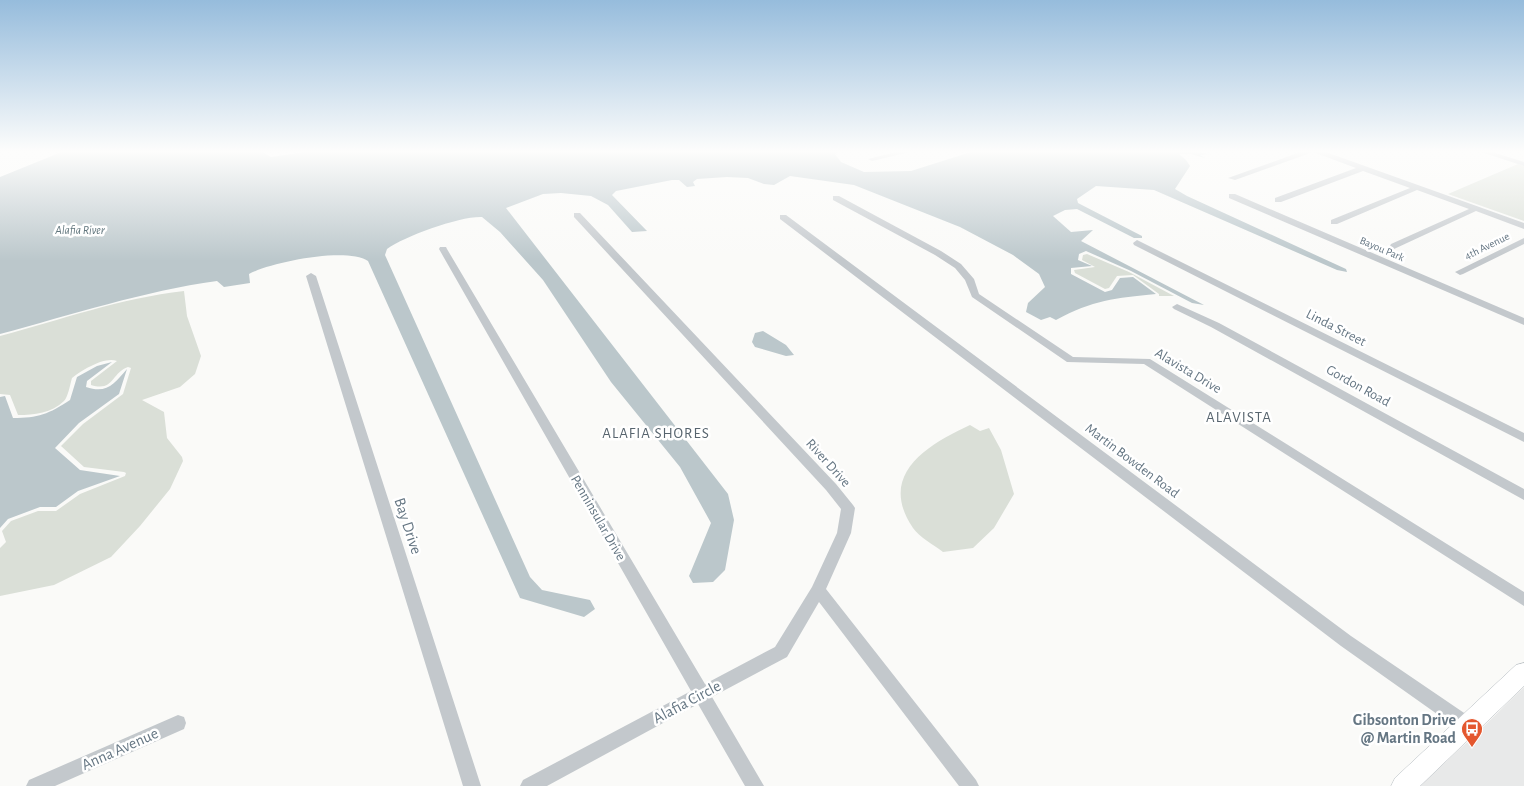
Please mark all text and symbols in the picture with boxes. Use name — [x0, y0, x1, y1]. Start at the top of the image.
water label: Alafia River — [54, 224, 106, 236]
street label: 4th Avenue — [1463, 230, 1511, 262]
street label: Bayou Park — [1358, 235, 1406, 263]
street label: Linda Street — [1304, 307, 1369, 349]
street label: Alavista Drive — [1152, 346, 1224, 396]
street label: Gordon Road — [1324, 363, 1392, 409]
district label: ALAVISTA — [1206, 410, 1272, 425]
street label: Martin Bowden Road — [1082, 421, 1182, 501]
district label: ALAFIA SHORES — [602, 426, 710, 441]
street label: River Drive — [803, 436, 853, 490]
street label: Penninsular Drive — [568, 473, 628, 563]
street label: Bay Drive — [390, 496, 425, 557]
street label: Alafia Circle — [650, 678, 724, 726]
place label: Gibsonton Drive @ Martin Road — [1353, 712, 1457, 746]
bus stop icon: Gibsonton Drive @ Martin Road — [1460, 717, 1484, 748]
street label: Anna Avenue — [79, 725, 161, 773]

